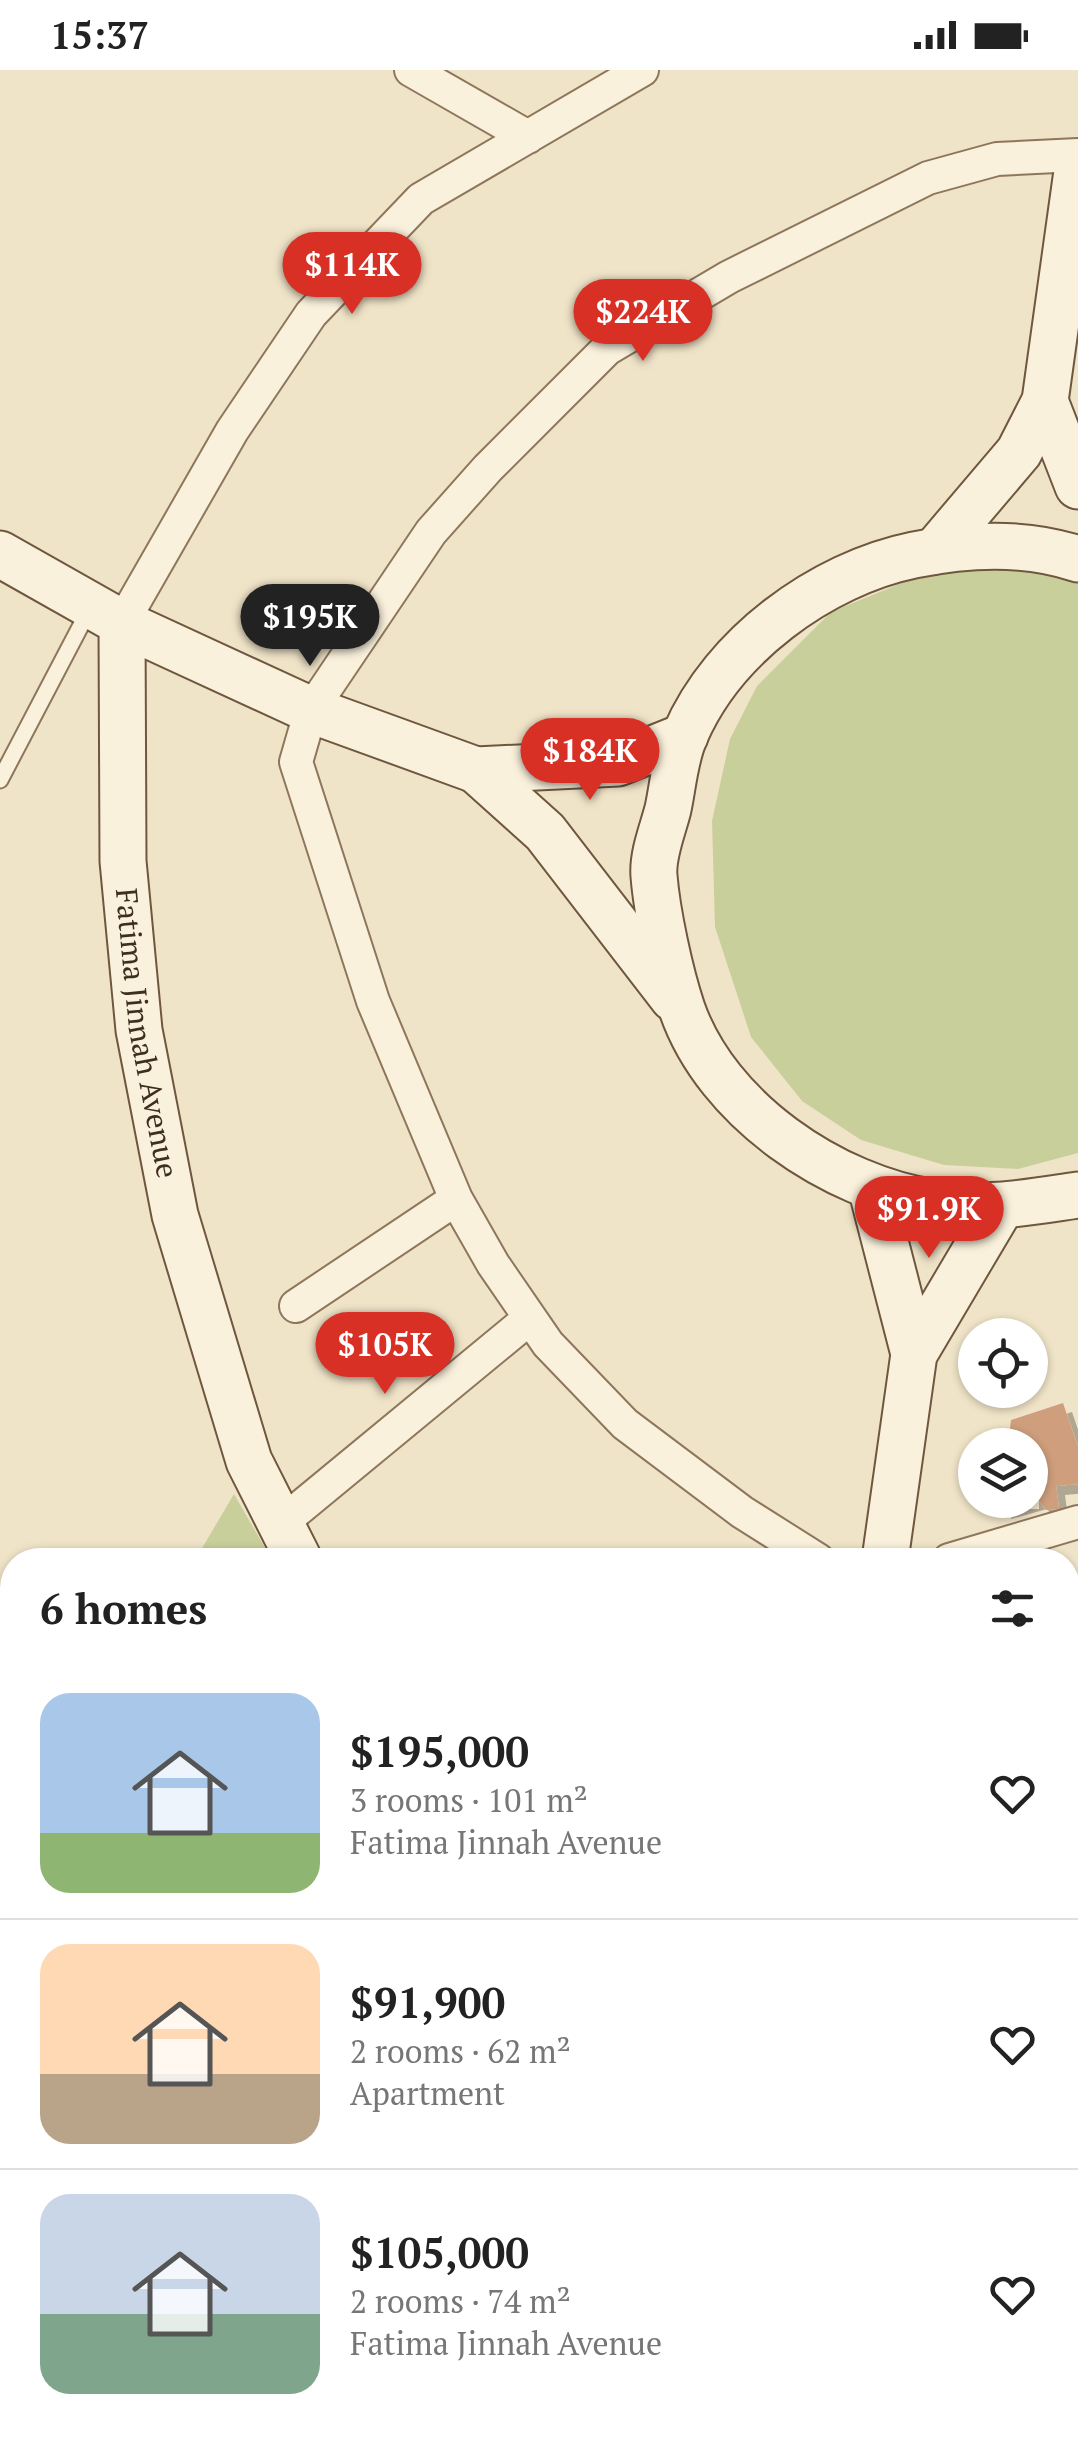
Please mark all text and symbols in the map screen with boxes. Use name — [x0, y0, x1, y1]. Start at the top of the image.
text: 15:37 — [50, 10, 149, 60]
pin: $114K — [282, 232, 422, 317]
text: $114K — [304, 243, 400, 285]
pin: $224K — [573, 279, 713, 364]
text: $224K — [595, 290, 691, 332]
pin: $195K — [240, 584, 380, 669]
text: $195K — [262, 595, 358, 637]
pin: $184K — [520, 718, 660, 803]
text: $184K — [542, 729, 638, 771]
street label: Fatima Jinnah Avenue — [107, 886, 188, 1181]
pin: $91.9K — [848, 1176, 1010, 1261]
text: $91.9K — [877, 1187, 981, 1229]
pin: $105K — [315, 1312, 455, 1397]
map controls — [958, 1318, 1048, 1518]
button: locate — [958, 1318, 1048, 1408]
text: $105K — [337, 1323, 433, 1365]
button: layers — [958, 1428, 1048, 1518]
text: 6 homes — [40, 1580, 207, 1636]
icon: filters — [985, 1581, 1040, 1636]
text: $195,000 — [350, 1723, 529, 1779]
icon: home — [120, 1733, 240, 1853]
icon: heart — [985, 1766, 1040, 1821]
text: 3 rooms · 101 m² — [350, 1779, 588, 1821]
text: Fatima Jinnah Avenue — [350, 1821, 662, 1863]
text: $91,900 — [350, 1974, 505, 2030]
icon: home — [120, 1984, 240, 2104]
icon: heart — [985, 2017, 1040, 2072]
text: 2 rooms · 62 m² — [350, 2030, 571, 2072]
text: Apartment — [350, 2072, 505, 2114]
text: $105,000 — [350, 2224, 529, 2280]
icon: home — [120, 2234, 240, 2354]
icon: heart — [985, 2267, 1040, 2322]
text: 2 rooms · 74 m² — [350, 2280, 571, 2322]
text: Fatima Jinnah Avenue — [350, 2322, 662, 2364]

